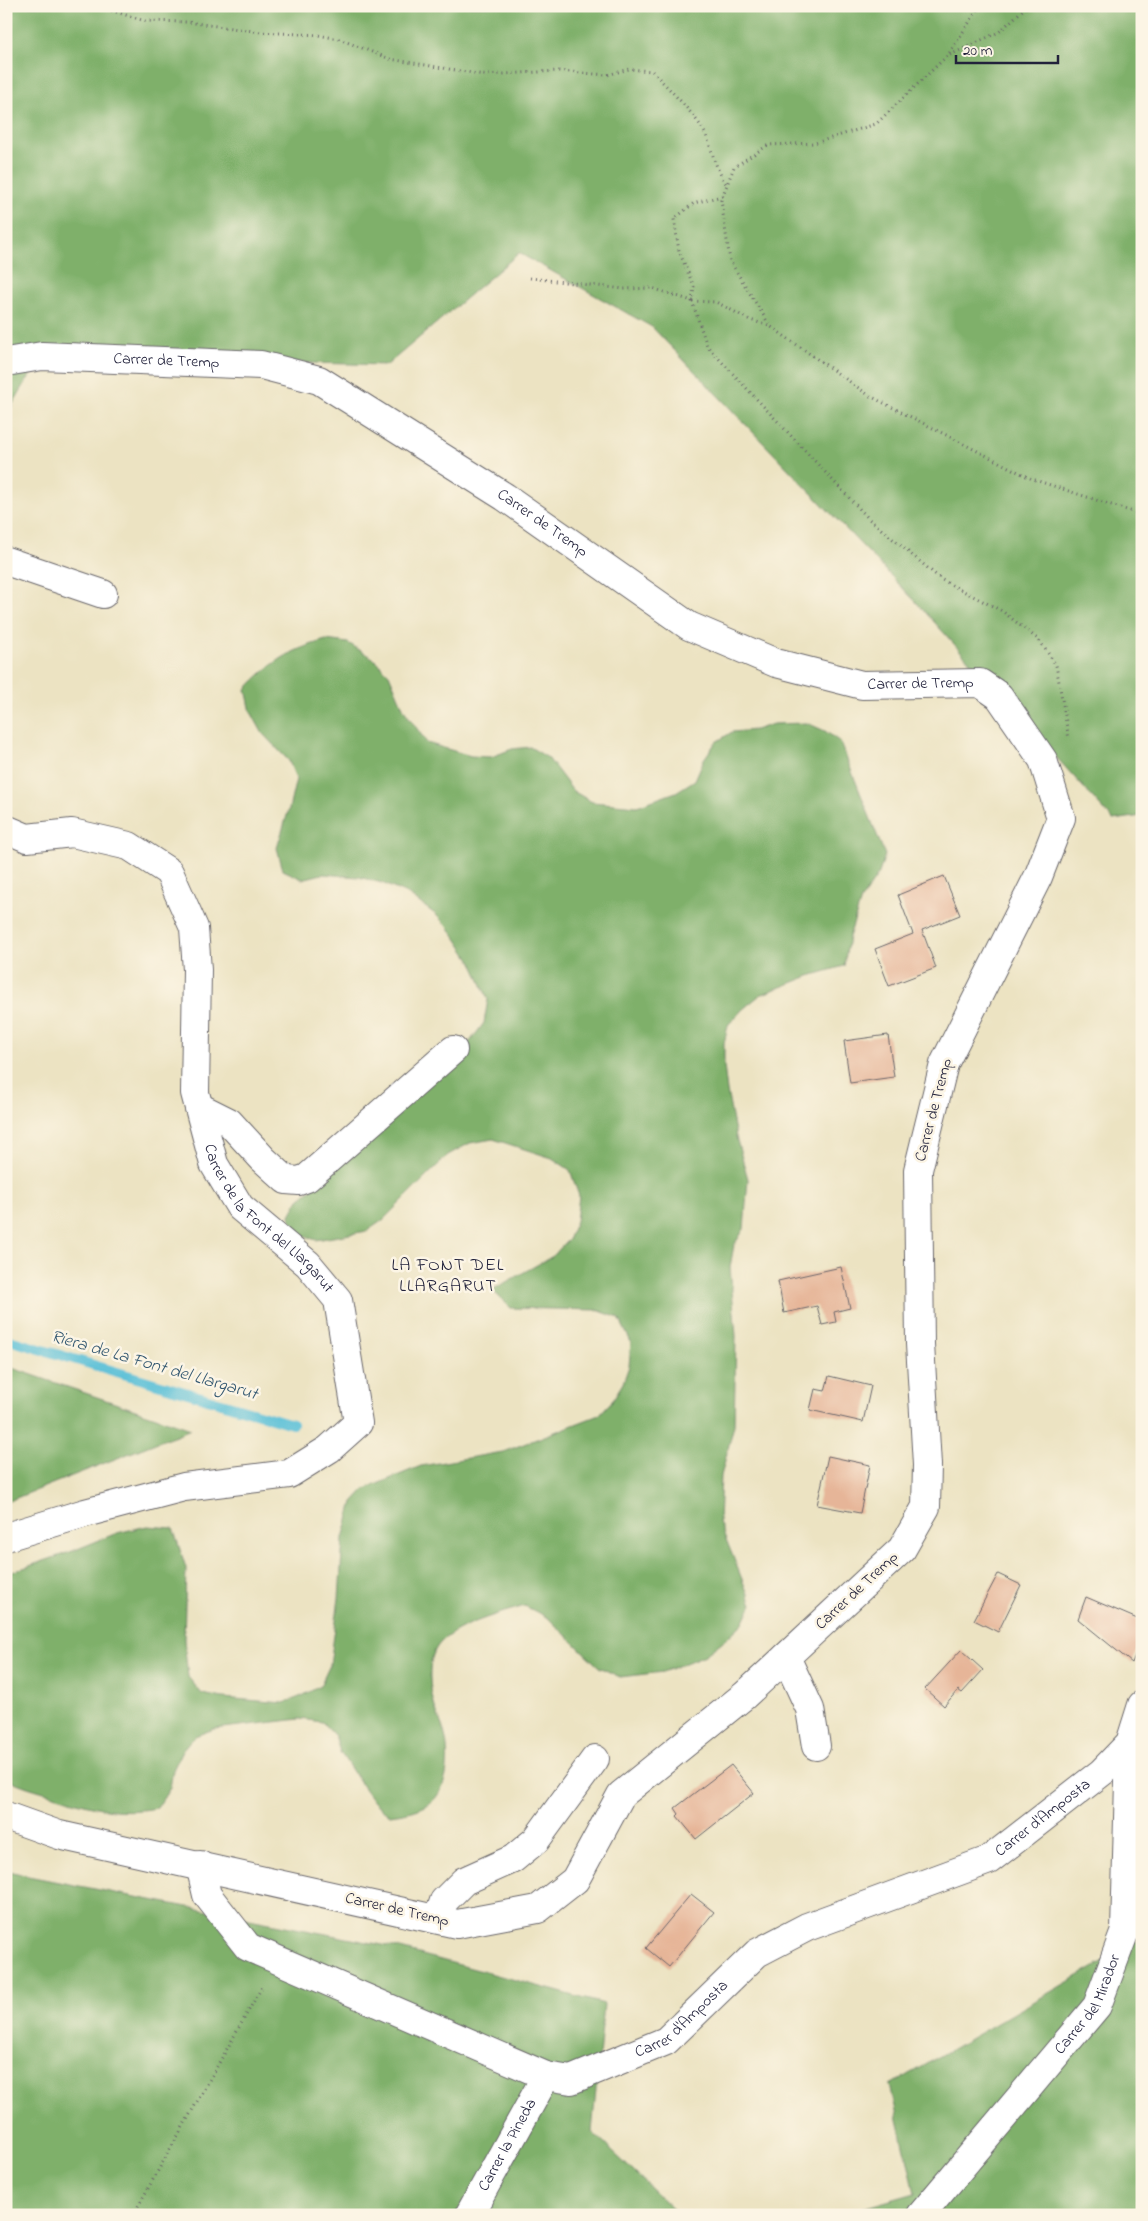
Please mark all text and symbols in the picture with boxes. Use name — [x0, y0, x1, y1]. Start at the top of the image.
scale bar — [956, 32, 1058, 64]
text: 20 m — [963, 40, 993, 62]
street label: Carrer de Tremp — [113, 347, 220, 375]
street label: Carrer de Tremp — [492, 483, 593, 564]
street label: Carrer de Tremp — [867, 671, 974, 697]
street label: Carrer de Tremp — [909, 1055, 959, 1164]
street label: Carrer de la Font del Llargarut — [197, 1141, 340, 1299]
district label: LA FONT DEL LLARGARUT — [391, 1253, 505, 1300]
water label: Riera de La Font del Llargarut — [48, 1324, 262, 1409]
street label: Carrer de Tremp — [810, 1546, 904, 1636]
street label: Carrer d'Amposta — [990, 1773, 1096, 1863]
street label: Carrer de Tremp — [343, 1886, 452, 1934]
street label: Carrer del Mirador — [1049, 1951, 1127, 2060]
street label: Carrer d'Amposta — [631, 1975, 734, 2064]
street label: Carrer la Pineda — [472, 2094, 543, 2196]

